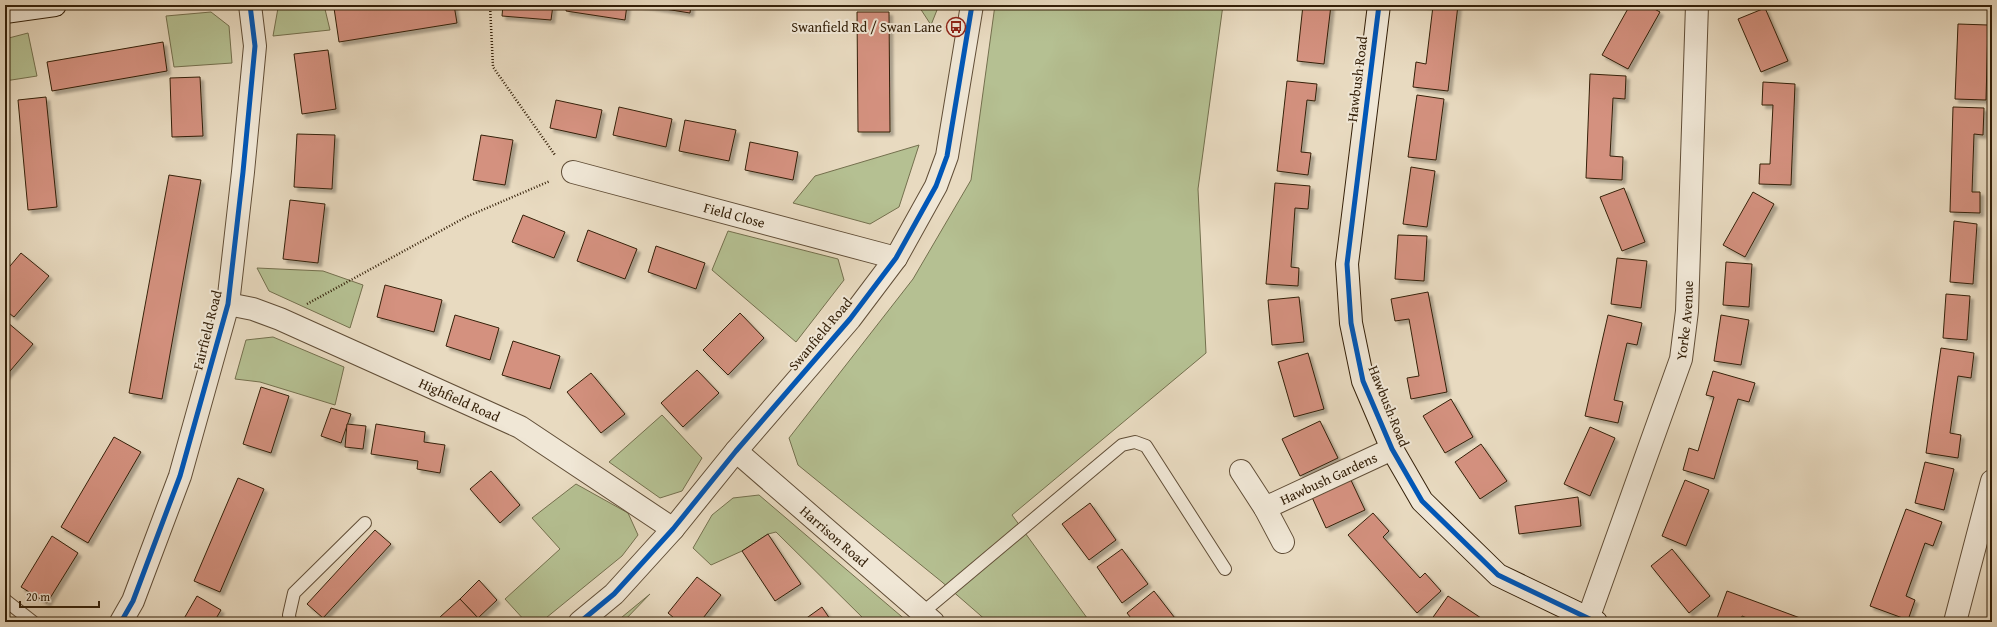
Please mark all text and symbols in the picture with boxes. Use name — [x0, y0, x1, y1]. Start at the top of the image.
bus stop icon: Swanfield Rd / Swan Lane — [945, 16, 967, 38]
place label: Swanfield Rd / Swan Lane — [791, 17, 942, 37]
street label: Hawbush Road — [1342, 34, 1372, 123]
street label: Field Close — [702, 197, 768, 233]
street label: Yorke Avenue — [1671, 280, 1698, 361]
street label: Fairfield Road — [187, 288, 227, 372]
street label: Swanfield Road — [783, 293, 857, 375]
street label: Hawbush Road — [1364, 362, 1415, 450]
street label: Highfield Road — [416, 373, 504, 427]
street label: Hawbush Gardens — [1277, 447, 1380, 510]
street label: Harrison Road — [796, 501, 873, 572]
scale bar — [20, 583, 99, 609]
text: 20 m — [26, 588, 50, 605]

